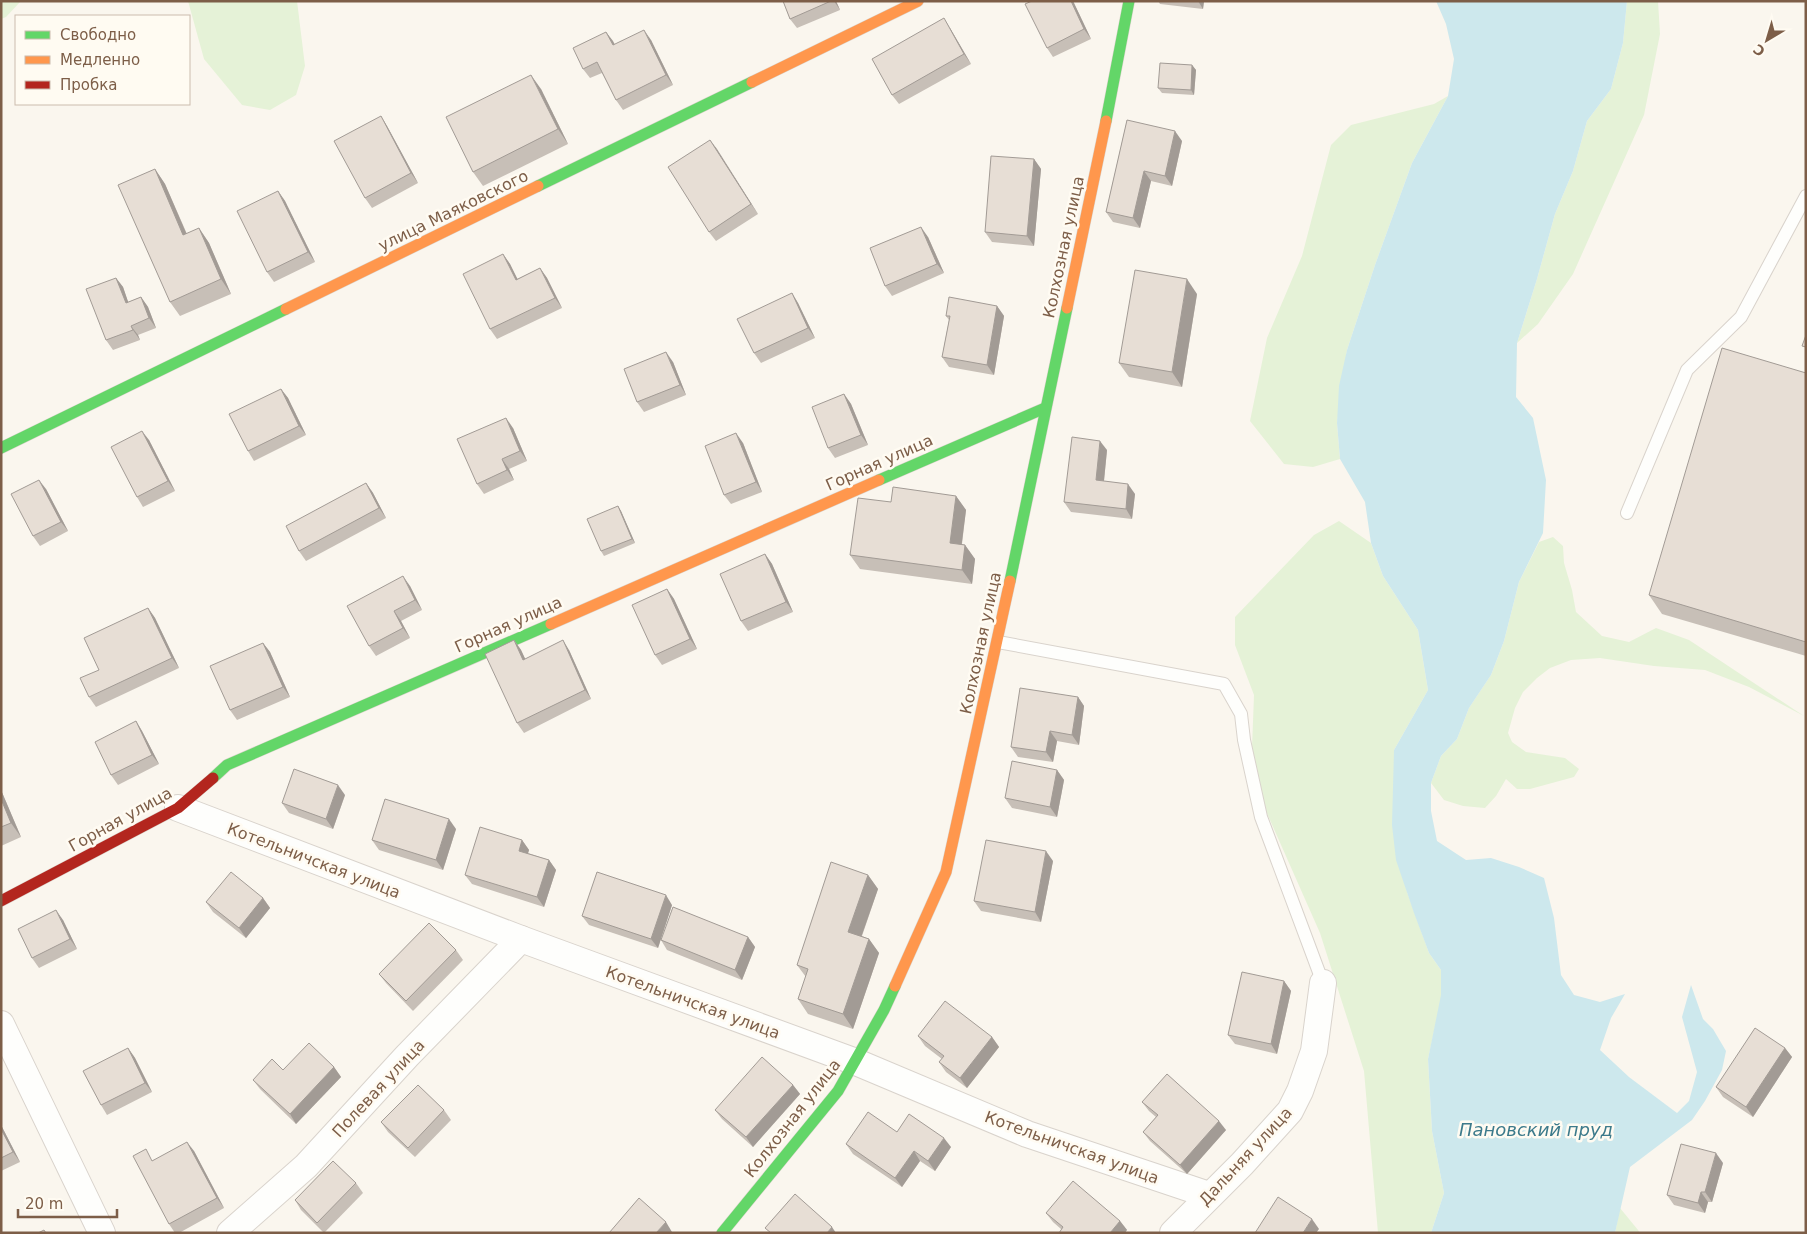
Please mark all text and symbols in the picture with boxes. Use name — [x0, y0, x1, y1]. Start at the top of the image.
legend — [15, 15, 190, 105]
north arrow — [1742, 15, 1792, 65]
text: Свободно — [60, 26, 136, 44]
text: С — [1750, 41, 1768, 60]
text: Медленно — [60, 51, 140, 69]
text: Пробка — [60, 76, 117, 94]
street label: улица Маяковского — [375, 166, 531, 255]
street label: Колхозная улица — [1039, 174, 1088, 320]
street label: Горная улица — [823, 430, 936, 495]
street label: Колхозная улица — [956, 570, 1005, 716]
street label: Горная улица — [452, 592, 565, 657]
street label: Горная улица — [65, 783, 175, 856]
street label: Котельничская улица — [225, 819, 403, 902]
street label: Котельничская улица — [603, 962, 783, 1043]
street label: Полевая улица — [328, 1036, 428, 1141]
street label: Колхозная улица — [740, 1055, 844, 1181]
street label: Дальняя улица — [1195, 1103, 1296, 1209]
street label: Котельничская улица — [982, 1107, 1162, 1188]
water label: Пановский пруд — [1459, 1119, 1613, 1140]
scale bar — [18, 1186, 116, 1218]
text: 20 m — [25, 1195, 63, 1213]

